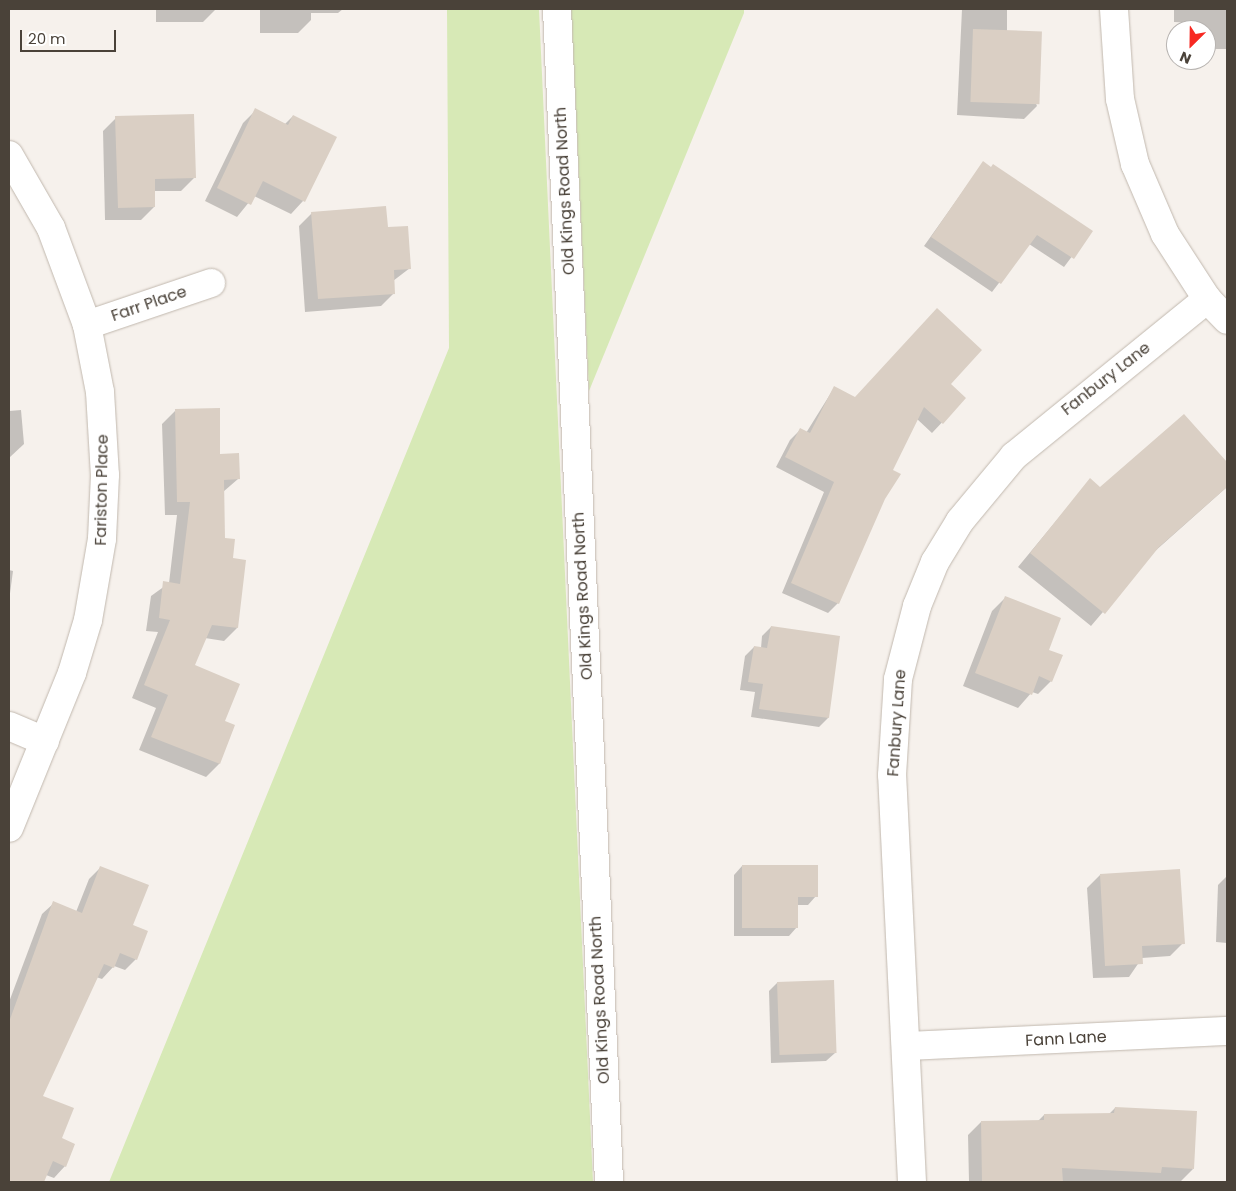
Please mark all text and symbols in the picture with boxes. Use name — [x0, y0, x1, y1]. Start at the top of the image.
scale bar — [22, 20, 119, 52]
north arrow — [1166, 20, 1216, 70]
text: 20 m — [28, 28, 66, 49]
text: N — [1177, 47, 1194, 69]
street label: Old Kings Road North — [551, 107, 579, 275]
street label: Farr Place — [109, 282, 189, 326]
street label: Fanbury Lane — [1058, 338, 1154, 420]
street label: Fariston Place — [91, 434, 113, 546]
street label: Old Kings Road North — [569, 512, 597, 680]
street label: Fanbury Lane — [884, 669, 910, 777]
street label: Old Kings Road North — [586, 916, 614, 1084]
street label: Fann Lane — [1025, 1027, 1107, 1051]

